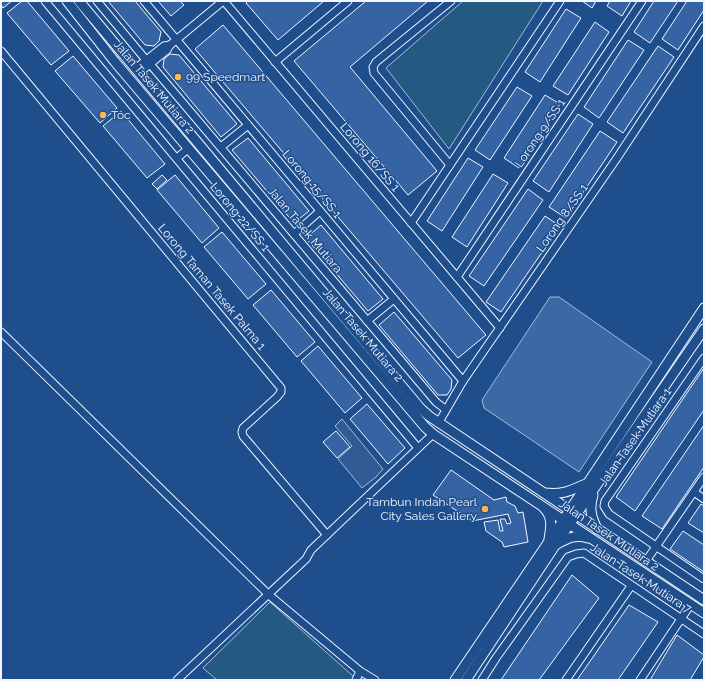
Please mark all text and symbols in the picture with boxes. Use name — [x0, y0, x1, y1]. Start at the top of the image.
street label: Jalan Tasek Mutiara 2 — [111, 38, 197, 136]
place label: 99 Speedmart — [186, 70, 265, 84]
marker: 99 Speedmart — [173, 72, 183, 82]
street label: Lorong 9/SS 1 — [512, 96, 568, 170]
place label: Toc — [111, 108, 131, 122]
marker: Toc — [98, 110, 108, 120]
street label: Lorong 16/SS 1 — [337, 120, 403, 194]
street label: Lorong 15/SS 1 — [280, 147, 344, 221]
street label: Lorong 22/SS 1 — [207, 180, 273, 254]
street label: Lorong 8/SS 1 — [533, 181, 591, 255]
street label: Jalan Tasek Mutiara — [265, 184, 345, 276]
street label: Lorong Taman Tasek Palma 1 — [155, 221, 269, 353]
street label: Jalan Tasek Mutiara 2 — [320, 286, 406, 384]
street label: Jalan Tasek Mutiara 1 — [596, 385, 674, 489]
place label: Tambun Indah Pearl City Sales Gallery — [366, 495, 478, 523]
street label: Jalan Tasek Mutiara 2 — [556, 496, 662, 574]
marker: Tambun Indah Pearl City Sales Gallery — [480, 504, 490, 514]
street label: Jalan Tasek Mutiara 7 — [588, 540, 695, 616]

